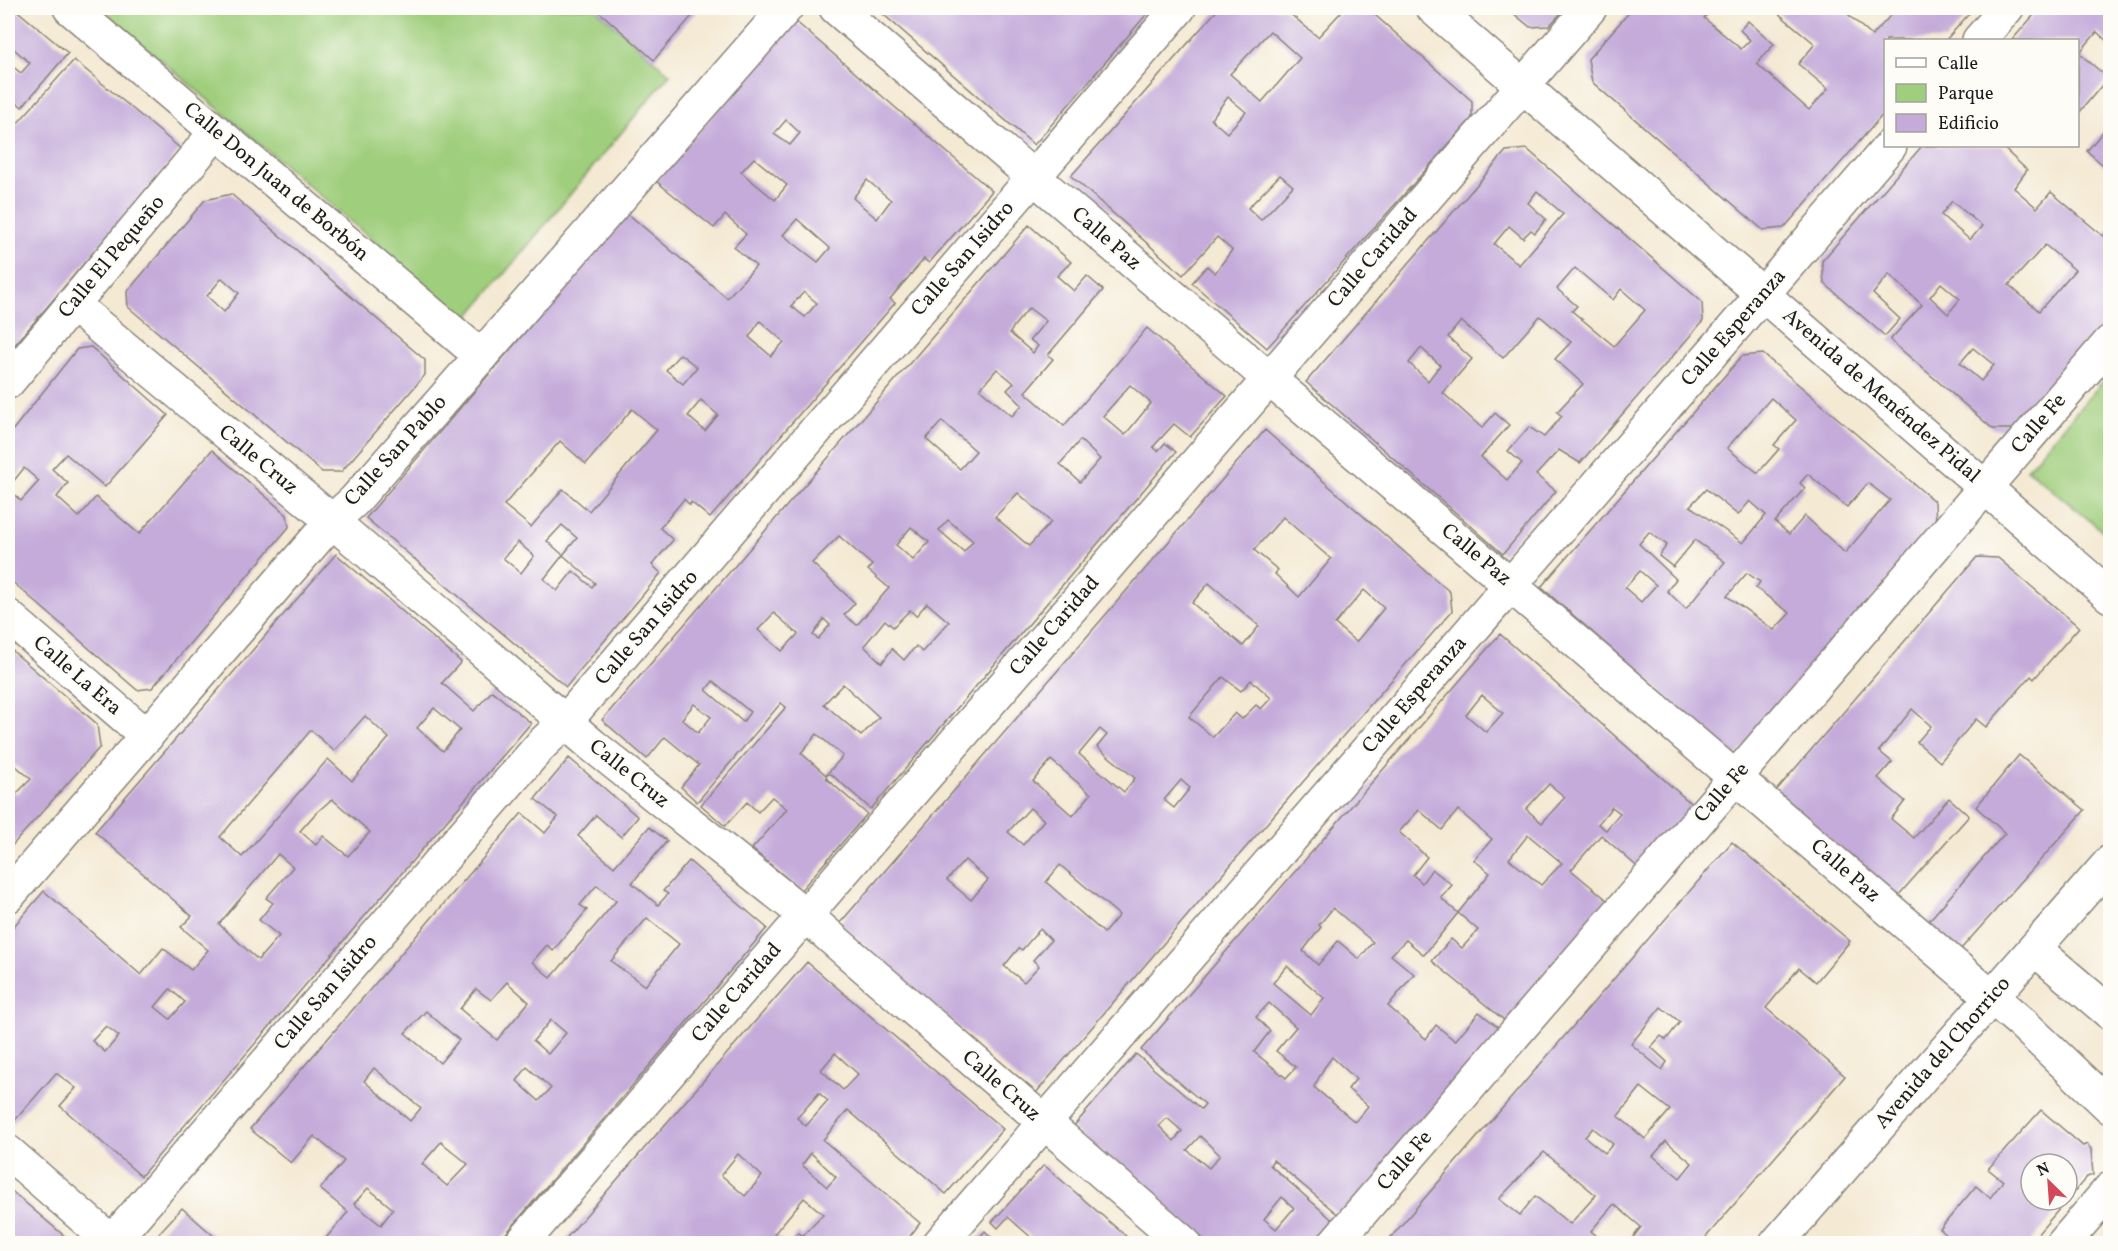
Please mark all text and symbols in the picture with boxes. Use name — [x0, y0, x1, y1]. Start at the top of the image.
legend — [1884, 39, 2079, 147]
text: Calle — [1938, 52, 1978, 77]
text: Parque — [1938, 82, 1993, 107]
street label: Calle Don Juan de Borbón — [177, 96, 375, 268]
text: Edificio — [1938, 112, 1999, 137]
street label: Calle El Pequeño — [52, 189, 172, 325]
street label: Calle San Isidro — [905, 195, 1021, 323]
street label: Calle Paz — [1065, 200, 1147, 278]
street label: Calle Caridad — [1321, 202, 1425, 314]
street label: Calle Esperanza — [1675, 263, 1793, 393]
street label: Avenida de Menéndez Pidal — [1776, 302, 1986, 490]
street label: Calle Fe — [2005, 387, 2073, 461]
street label: Calle San Pablo — [338, 389, 454, 513]
street label: Calle Cruz — [212, 418, 304, 502]
street label: Calle Paz — [1434, 517, 1518, 593]
street label: Calle San Isidro — [589, 564, 705, 692]
street label: Calle Caridad — [1003, 570, 1107, 682]
street label: Calle La Era — [26, 629, 128, 723]
street label: Calle Esperanza — [1356, 630, 1474, 760]
street label: Calle Cruz — [583, 733, 675, 815]
street label: Calle Fe — [1688, 756, 1756, 830]
street label: Calle Paz — [1804, 832, 1886, 910]
street label: Calle San Isidro — [268, 929, 384, 1057]
street label: Calle Caridad — [685, 937, 789, 1049]
street label: Avenida del Chorrico — [1868, 970, 2018, 1136]
street label: Calle Cruz — [955, 1044, 1047, 1128]
street label: Calle Fe — [1371, 1124, 1439, 1198]
north arrow — [2019, 1152, 2079, 1212]
text: N — [2034, 1158, 2054, 1183]

